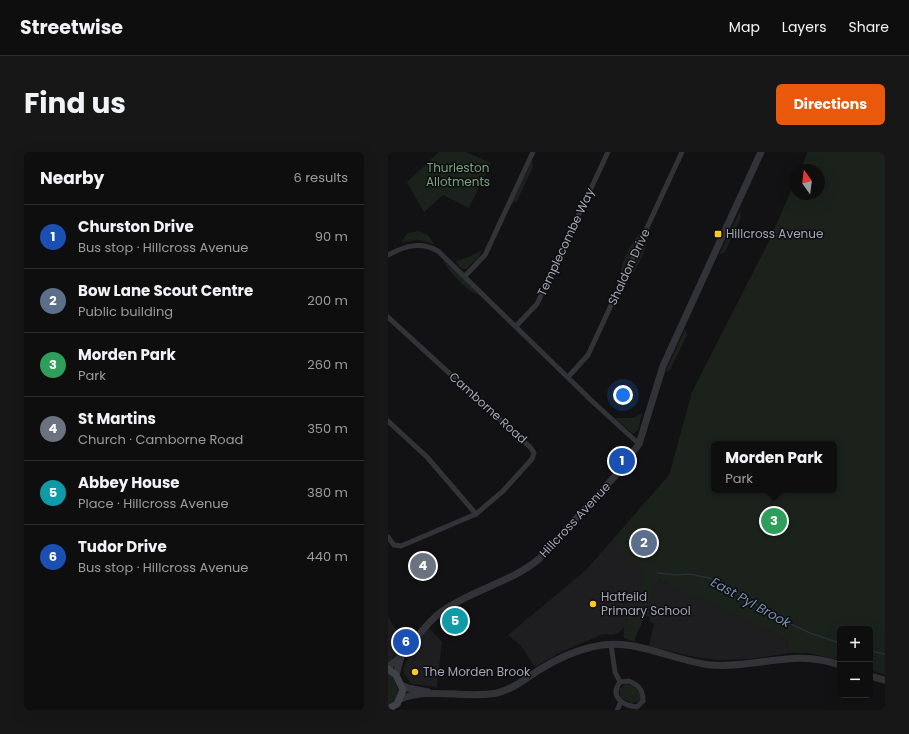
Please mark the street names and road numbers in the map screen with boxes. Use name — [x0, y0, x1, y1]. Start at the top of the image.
street label: Templecombe Way — [533, 185, 598, 299]
street label: Shaldon Drive — [603, 226, 654, 308]
street label: Camborne Road — [446, 368, 531, 447]
street label: Hillcross Avenue — [535, 478, 614, 561]

